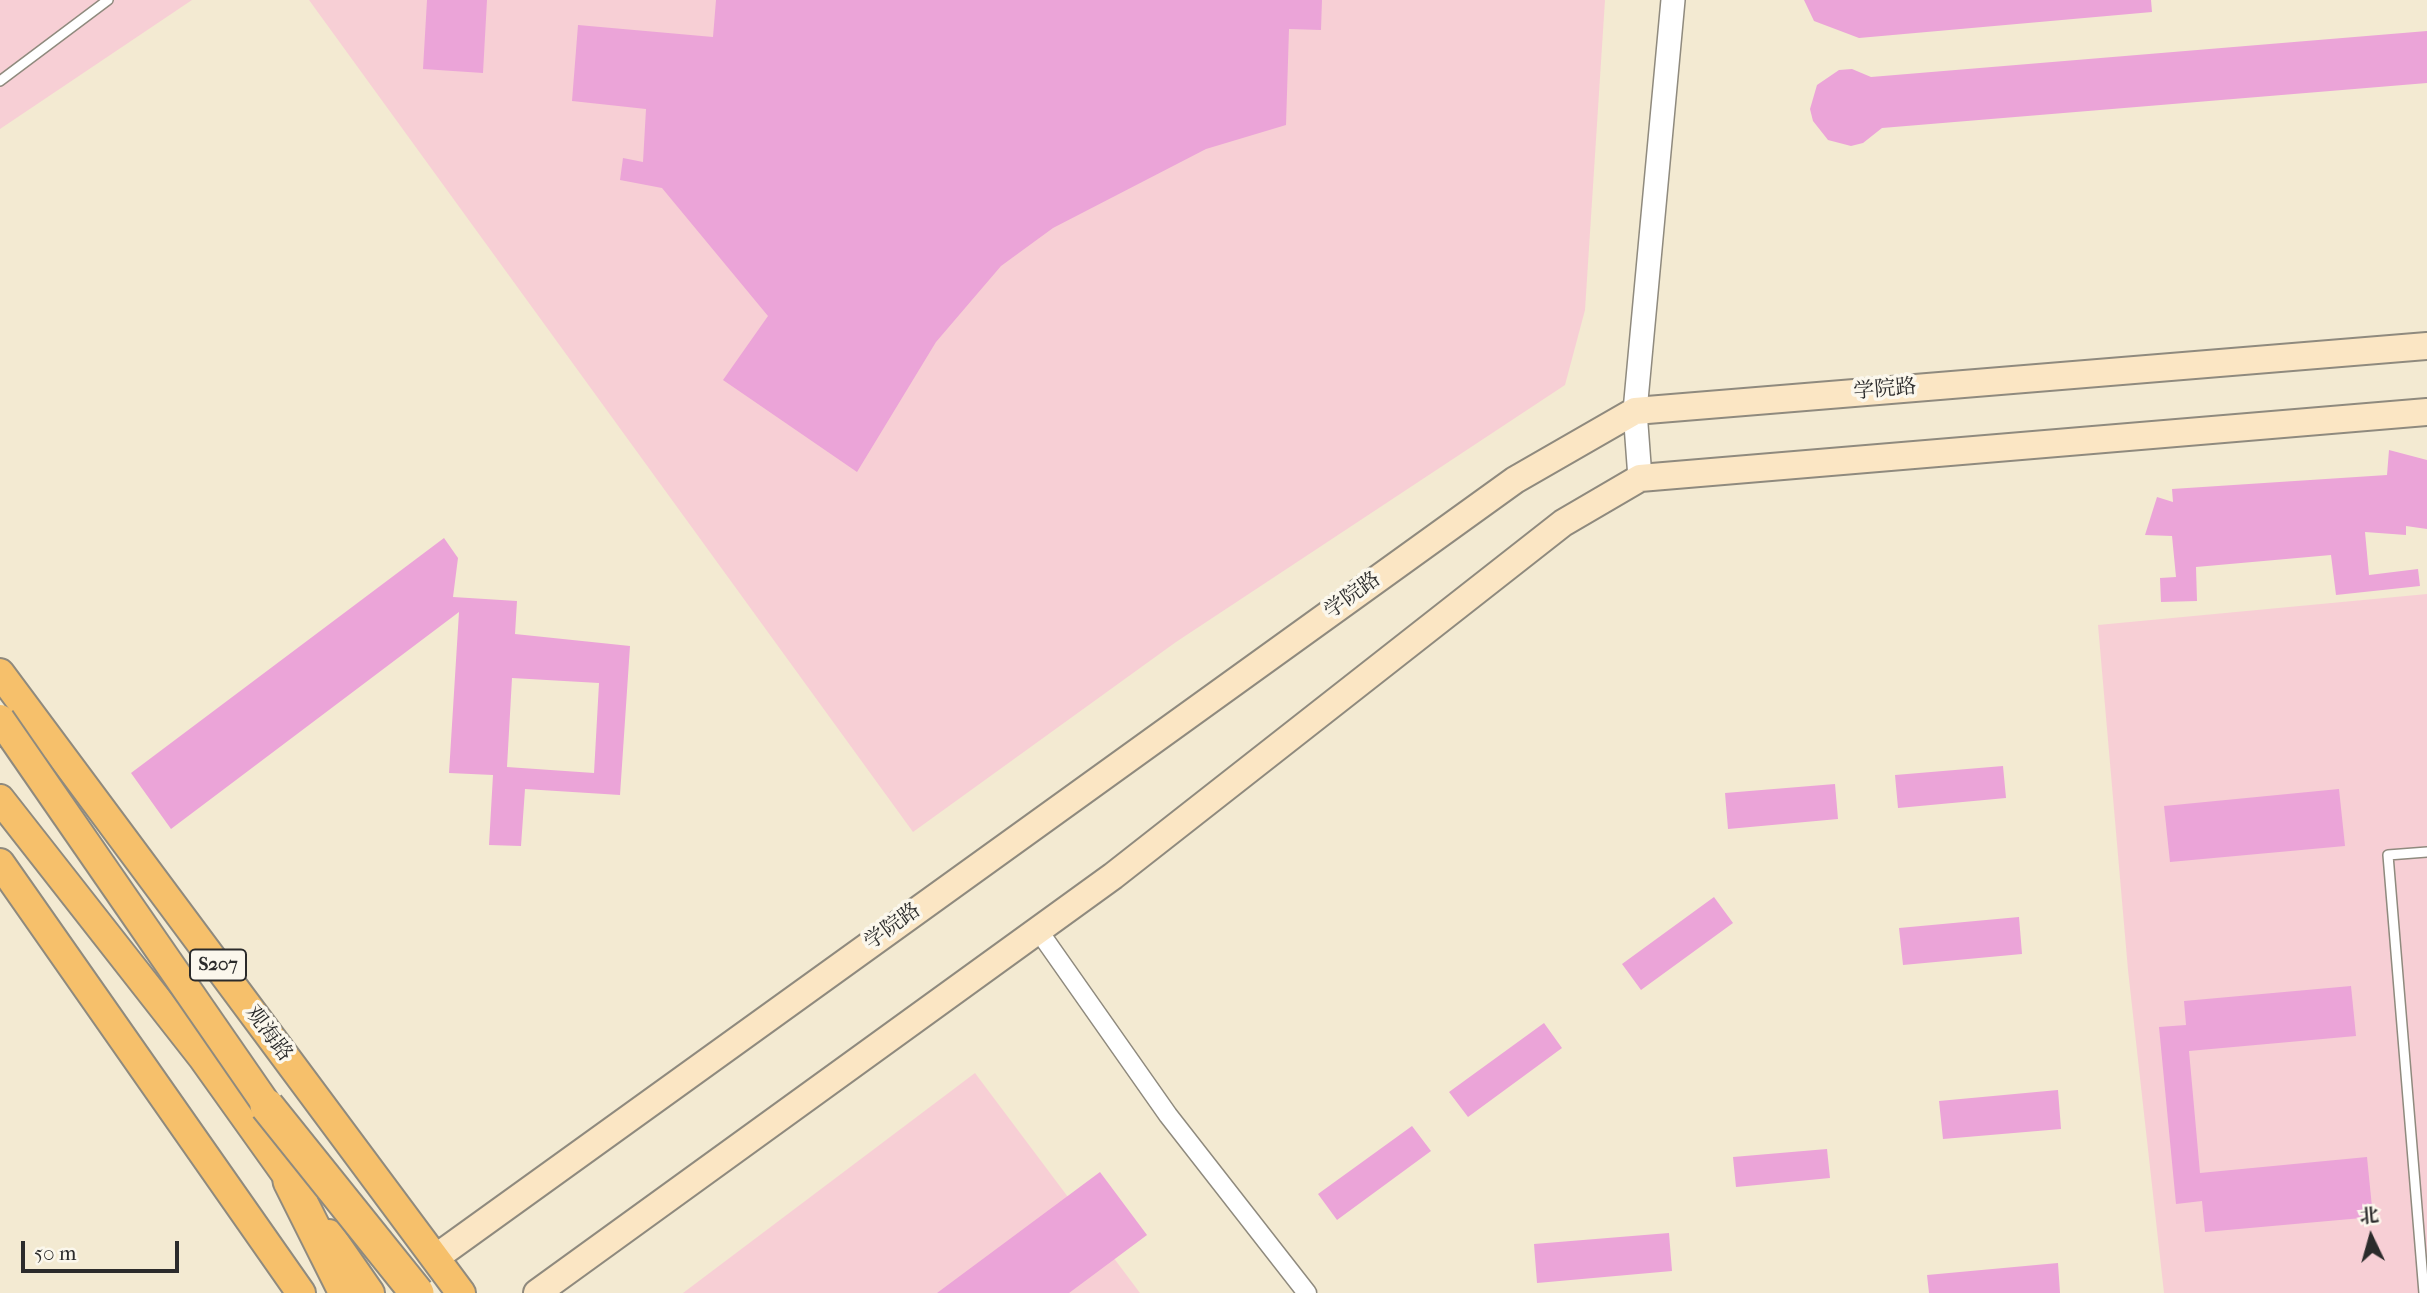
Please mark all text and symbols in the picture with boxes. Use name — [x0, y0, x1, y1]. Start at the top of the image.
street label: 学院路 — [1853, 375, 1917, 405]
street label: 学院路 — [1320, 567, 1386, 625]
street label: 学院路 — [860, 898, 926, 956]
road number: S207 — [190, 950, 246, 981]
street label: 观海路 — [239, 1001, 297, 1067]
north arrow — [2336, 1202, 2406, 1272]
text: 北 — [2359, 1204, 2380, 1228]
scale bar — [24, 1226, 182, 1270]
text: 50 m — [34, 1241, 77, 1265]

